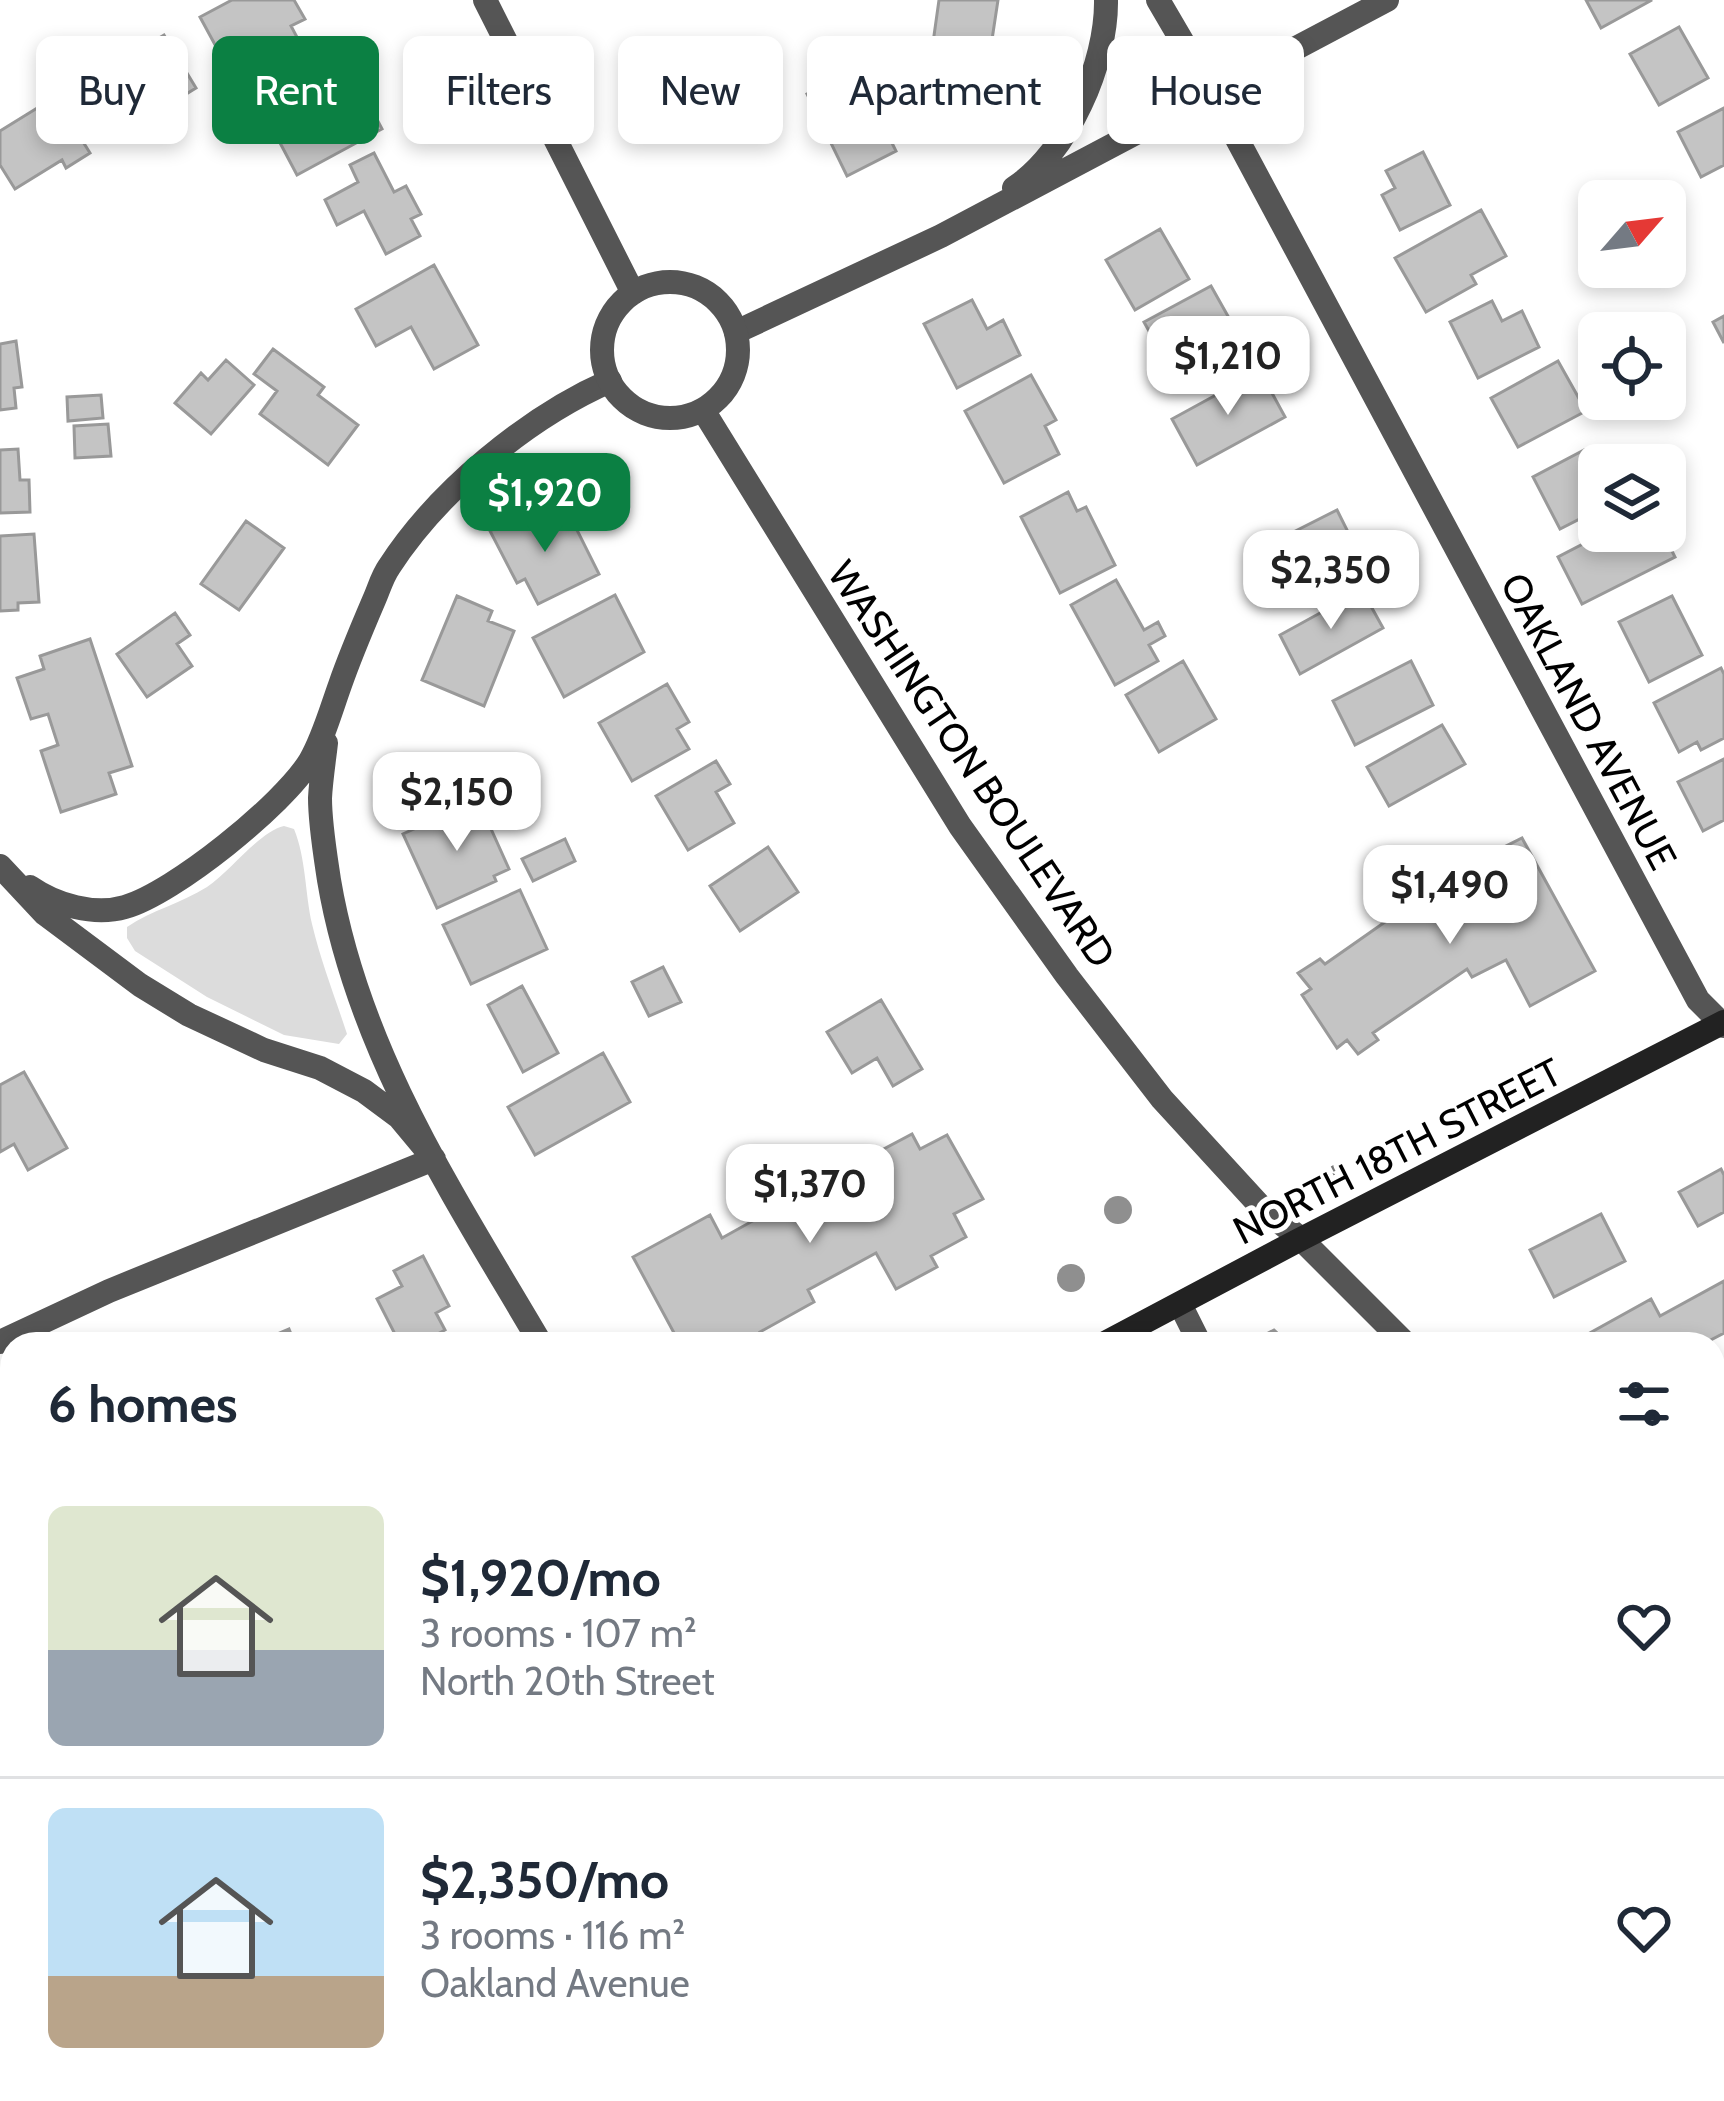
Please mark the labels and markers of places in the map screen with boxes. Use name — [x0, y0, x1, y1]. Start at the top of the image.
pin: $1,210 — [1130, 316, 1326, 418]
pin: $1,920 — [447, 453, 643, 555]
pin: $2,350 — [1233, 530, 1429, 632]
pin: $2,150 — [359, 752, 555, 854]
pin: $1,490 — [1352, 845, 1548, 947]
pin: $1,370 — [712, 1144, 908, 1246]

